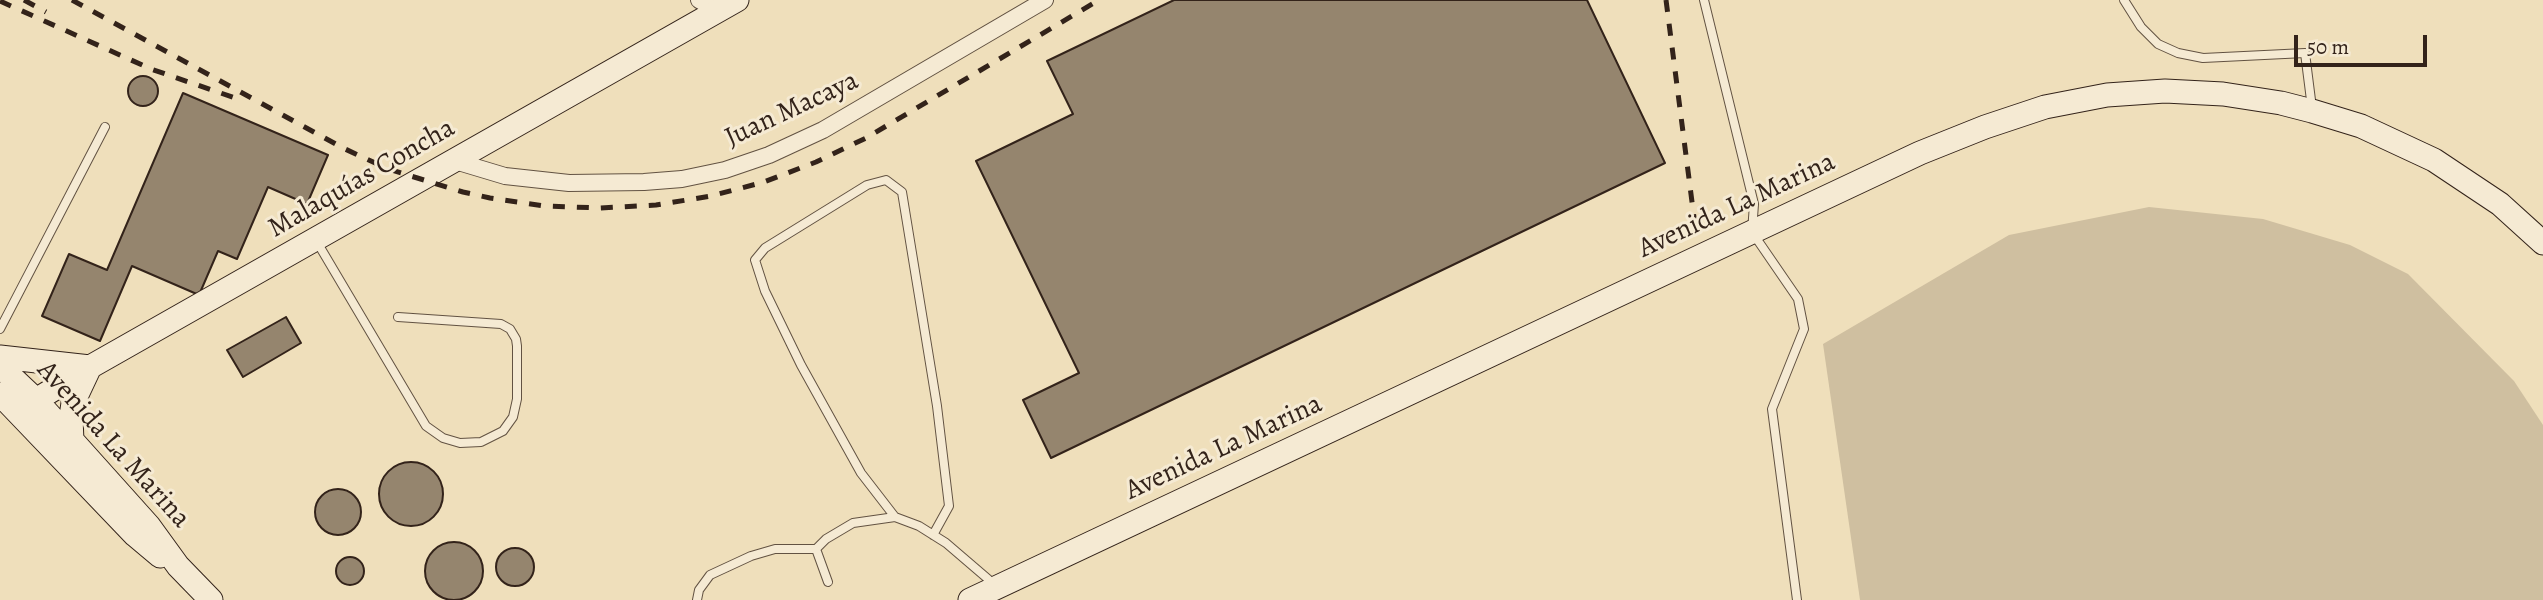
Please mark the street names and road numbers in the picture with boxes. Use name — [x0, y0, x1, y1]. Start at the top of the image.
street label: Juan Macaya — [720, 65, 864, 155]
street label: Malaquías Concha — [263, 112, 461, 246]
street label: Avenida La Marina — [1633, 146, 1841, 266]
street label: Avenida La Marina — [29, 354, 197, 536]
street label: Avenida La Marina — [1120, 388, 1328, 508]

